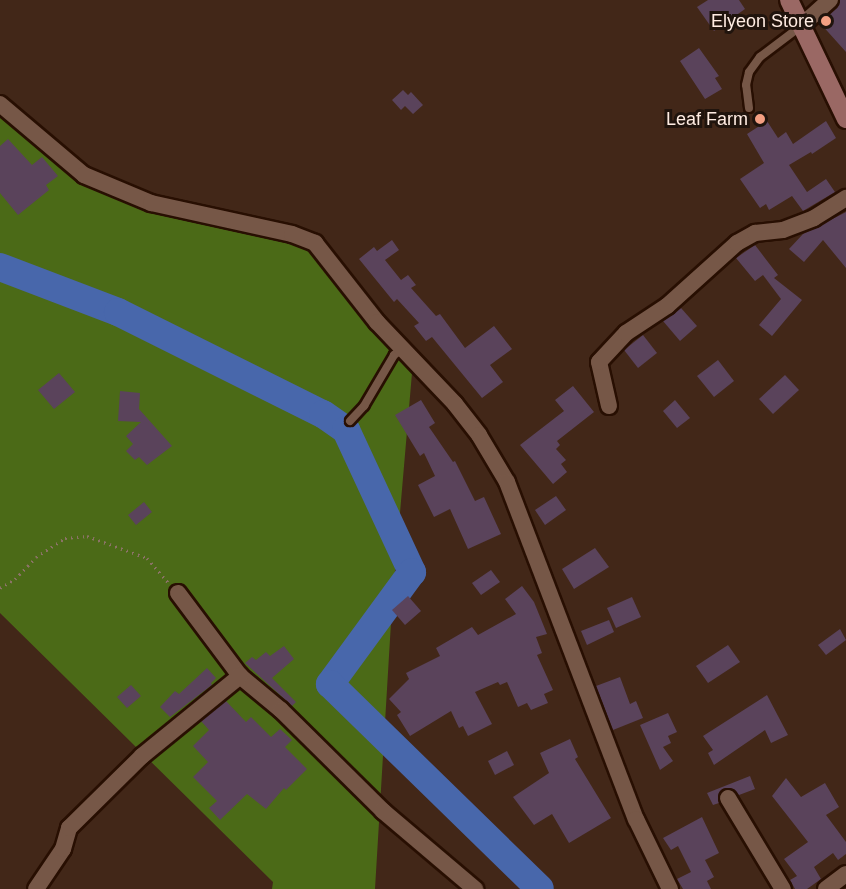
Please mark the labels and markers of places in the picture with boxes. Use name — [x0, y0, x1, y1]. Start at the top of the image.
place label: Elyeon Store — [711, 10, 814, 32]
marker: Elyeon Store — [819, 14, 833, 28]
place label: Leaf Farm — [666, 108, 748, 130]
marker: Leaf Farm — [753, 112, 767, 126]

